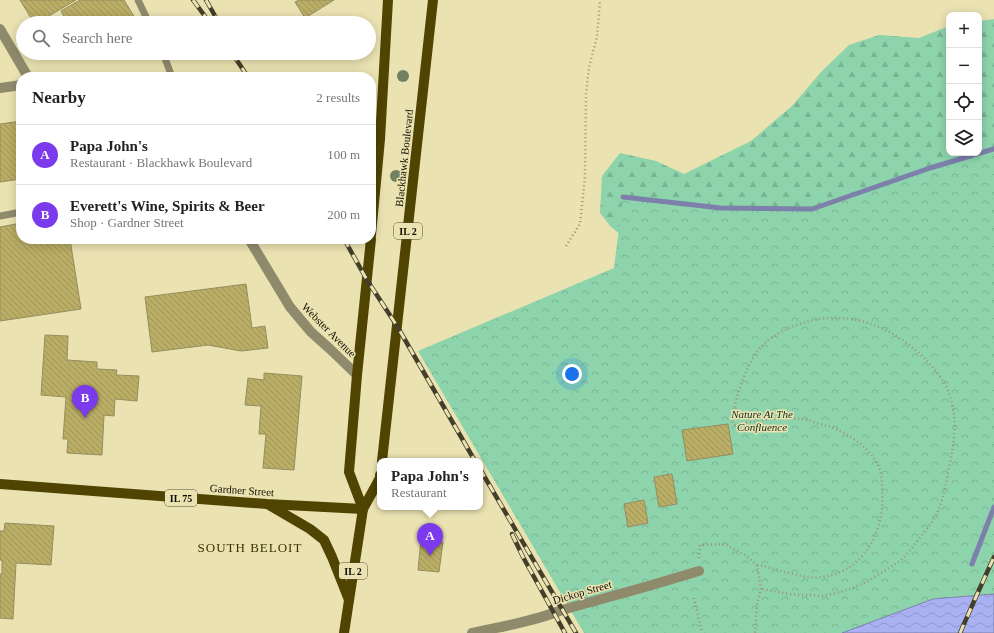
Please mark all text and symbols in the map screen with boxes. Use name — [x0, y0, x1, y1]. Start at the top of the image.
map controls — [946, 12, 982, 156]
button: + — [946, 12, 982, 48]
search box — [16, 16, 376, 60]
icon: search — [30, 27, 52, 49]
text: Search here — [62, 30, 132, 46]
button: − — [946, 48, 982, 84]
button: locate — [946, 84, 982, 120]
text: Nearby — [32, 88, 86, 107]
text: 2 results — [316, 90, 360, 105]
street label: Blackhawk Boulevard — [393, 108, 415, 207]
button: layers — [946, 120, 982, 156]
text: Papa John's — [70, 138, 148, 154]
text: A — [40, 147, 50, 162]
text: 100 m — [327, 147, 360, 162]
text: Restaurant · Blackhawk Boulevard — [70, 155, 252, 170]
text: Everett's Wine, Spirits & Beer — [70, 198, 265, 214]
text: B — [41, 207, 49, 222]
text: 200 m — [327, 207, 360, 222]
text: Shop · Gardner Street — [70, 215, 184, 230]
road number: IL 2 — [394, 223, 422, 239]
street label: Webster Avenue — [300, 301, 359, 360]
your location — [562, 364, 582, 384]
pin: B — [72, 385, 98, 418]
park label: Nature At The Confluence — [730, 408, 793, 433]
popup — [377, 458, 483, 510]
text: Papa John's — [391, 468, 469, 484]
street label: Gardner Street — [209, 482, 275, 498]
text: Restaurant — [391, 485, 447, 500]
road number: IL 75 — [165, 490, 197, 506]
pin: A — [417, 523, 443, 556]
district label: SOUTH BELOIT — [198, 540, 302, 555]
road number: IL 2 — [339, 563, 367, 579]
street label: Dickop Street — [551, 578, 613, 606]

